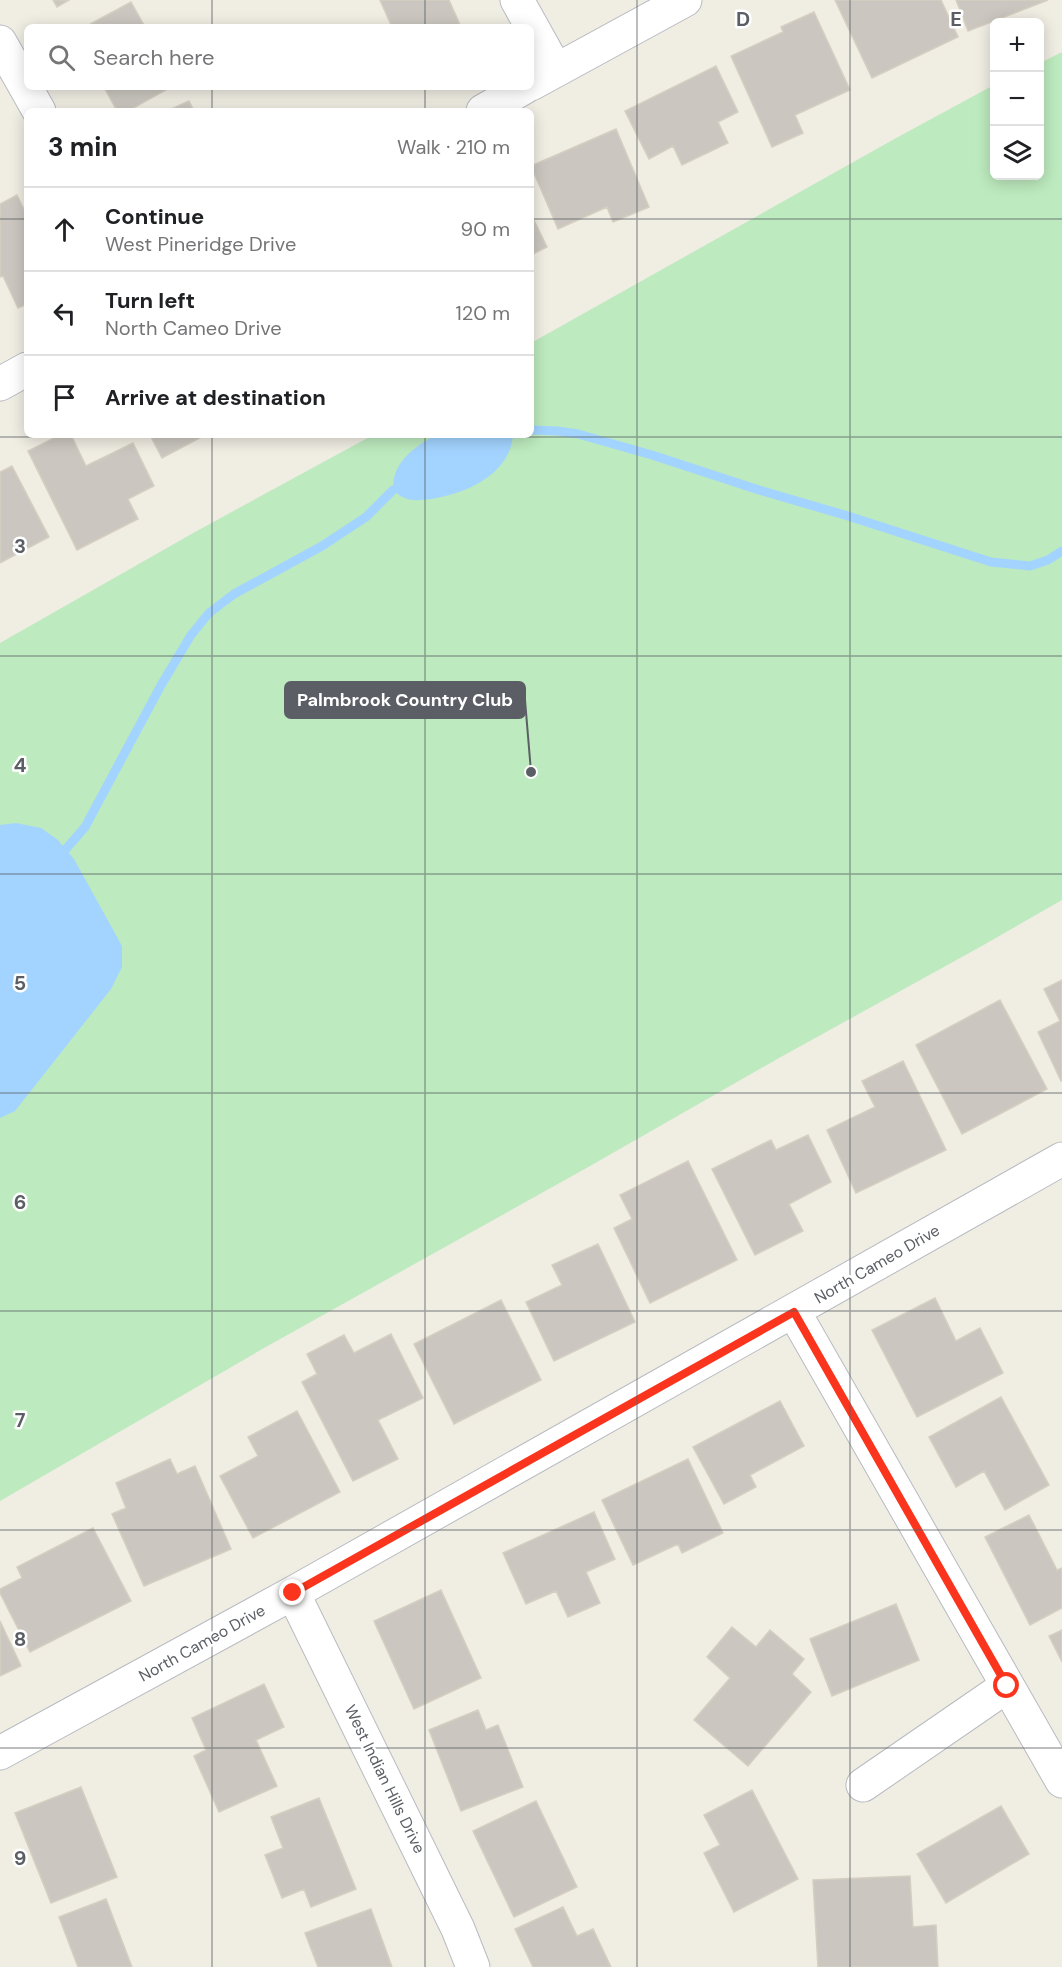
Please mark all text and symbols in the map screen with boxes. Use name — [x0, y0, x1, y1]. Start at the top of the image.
text: D — [736, 6, 750, 32]
text: E — [950, 6, 962, 32]
map controls — [990, 18, 1044, 180]
button: + — [990, 18, 1044, 72]
search box — [24, 24, 534, 90]
icon: search — [45, 41, 78, 74]
text: Search here — [93, 43, 214, 72]
button: − — [990, 72, 1044, 126]
button: layers — [990, 126, 1044, 180]
text: 3 min — [48, 130, 117, 164]
text: Walk · 210 m — [397, 134, 510, 160]
text: Continue — [105, 202, 204, 231]
icon: ahead — [48, 213, 81, 246]
text: 90 m — [461, 216, 510, 242]
text: West Pineridge Drive — [105, 231, 296, 257]
text: Turn left — [105, 286, 195, 315]
icon: left — [48, 297, 81, 330]
text: 120 m — [456, 300, 510, 326]
text: North Cameo Drive — [105, 315, 282, 341]
icon: arrive — [48, 381, 81, 414]
text: Arrive at destination — [105, 383, 326, 412]
text: 3 — [14, 533, 26, 559]
callout: Palmbrook Country Club — [285, 682, 525, 718]
text: Palmbrook Country Club — [297, 688, 513, 712]
text: 4 — [14, 752, 27, 778]
text: 5 — [14, 970, 26, 996]
text: 6 — [14, 1189, 26, 1215]
street label: North Cameo Drive — [811, 1220, 943, 1308]
text: 7 — [15, 1407, 26, 1433]
route end — [279, 1579, 305, 1605]
street label: North Cameo Drive — [135, 1600, 269, 1686]
text: 8 — [14, 1626, 26, 1652]
route start — [993, 1672, 1019, 1698]
street label: West Indian Hills Drive — [340, 1701, 430, 1857]
text: 9 — [14, 1845, 26, 1871]

